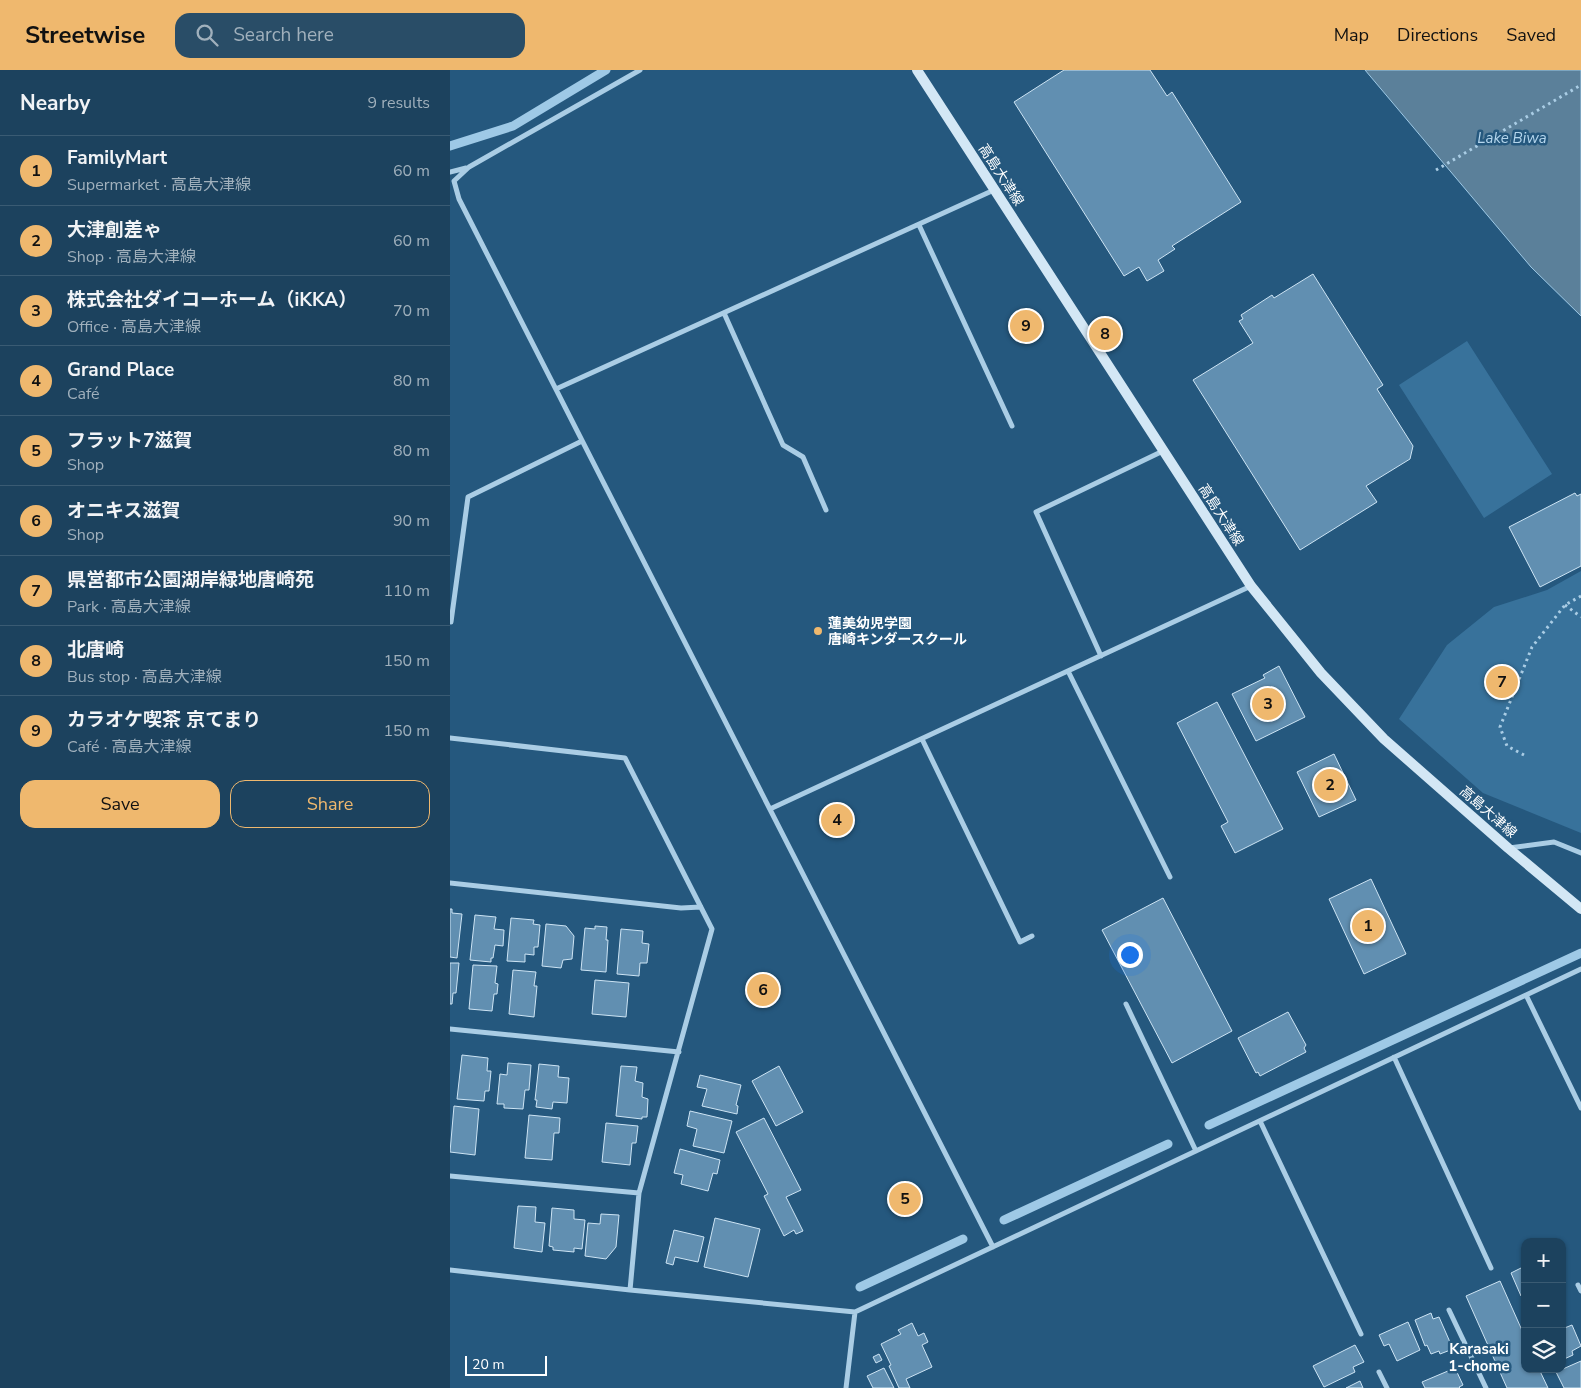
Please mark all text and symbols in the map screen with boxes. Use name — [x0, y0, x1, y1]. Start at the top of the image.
search box — [175, 13, 525, 58]
text: Streetwise — [25, 19, 145, 51]
icon: search — [193, 21, 221, 49]
text: Search here — [233, 22, 334, 48]
text: Map — [1334, 23, 1369, 47]
text: Directions — [1397, 23, 1478, 47]
text: Saved — [1506, 23, 1556, 47]
text: Nearby — [20, 89, 90, 117]
text: 9 results — [368, 92, 430, 114]
water label: Lake Biwa — [1477, 128, 1547, 148]
street label: 高島大津線 — [974, 140, 1028, 210]
text: FamilyMart — [67, 145, 167, 171]
text: 1 — [31, 160, 41, 182]
text: 60 m — [393, 160, 430, 182]
text: Supermarket · 高島大津線 — [67, 174, 251, 196]
text: 大津創差ゃ — [67, 217, 162, 243]
text: 2 — [31, 230, 41, 252]
text: 60 m — [393, 230, 430, 252]
text: Shop · 高島大津線 — [67, 246, 196, 268]
text: 株式会社ダイコーホーム（iKKA） — [67, 287, 357, 313]
text: 3 — [31, 300, 41, 322]
text: 70 m — [393, 300, 430, 322]
pin: 9 — [1010, 307, 1042, 345]
pin: 8 — [1089, 315, 1121, 353]
text: Office · 高島大津線 — [67, 316, 201, 338]
text: Grand Place — [67, 357, 174, 383]
text: 4 — [31, 370, 41, 392]
text: 80 m — [393, 370, 430, 392]
text: Café — [67, 383, 100, 405]
text: フラット7滋賀 — [67, 428, 192, 454]
text: 5 — [31, 440, 41, 462]
text: 80 m — [393, 440, 430, 462]
text: Shop — [67, 454, 104, 476]
street label: 高島大津線 — [1194, 480, 1248, 550]
text: オニキス滋賀 — [67, 498, 180, 524]
text: 6 — [31, 510, 41, 532]
text: 90 m — [393, 510, 430, 532]
text: Shop — [67, 524, 104, 546]
text: 県営都市公園湖岸緑地唐崎苑 — [67, 567, 314, 593]
text: 7 — [31, 580, 41, 602]
text: 110 m — [383, 580, 430, 602]
text: Park · 高島大津線 — [67, 596, 191, 618]
place label: 蓮美幼児学園 唐崎キンダースクール — [828, 614, 967, 649]
marker: 蓮美幼児学園 唐崎キンダースクール — [812, 625, 824, 637]
text: 北唐崎 — [67, 637, 124, 663]
text: 8 — [31, 650, 41, 672]
text: 150 m — [383, 650, 430, 672]
pin: 7 — [1486, 663, 1518, 701]
text: Bus stop · 高島大津線 — [67, 666, 222, 688]
pin: 3 — [1252, 685, 1284, 723]
text: カラオケ喫茶 京てまり — [67, 707, 261, 733]
text: 9 — [31, 720, 41, 742]
text: 150 m — [383, 720, 430, 742]
text: Café · 高島大津線 — [67, 736, 191, 758]
pin: 2 — [1314, 766, 1346, 804]
button: Save — [20, 780, 220, 828]
button: Share — [230, 780, 430, 828]
street label: 高島大津線 — [1455, 782, 1521, 842]
pin: 4 — [821, 801, 853, 839]
pin: 1 — [1352, 907, 1384, 945]
your location — [1117, 942, 1143, 968]
pin: 6 — [747, 971, 779, 1009]
pin: 5 — [889, 1180, 921, 1218]
map controls — [1521, 1238, 1566, 1373]
button: + — [1521, 1238, 1566, 1283]
button: − — [1521, 1283, 1566, 1328]
button: layers — [1521, 1328, 1566, 1373]
district label: Karasaki 1-chome — [1448, 1339, 1510, 1376]
scale bar — [465, 1353, 548, 1376]
text: 20 m — [472, 1355, 504, 1374]

